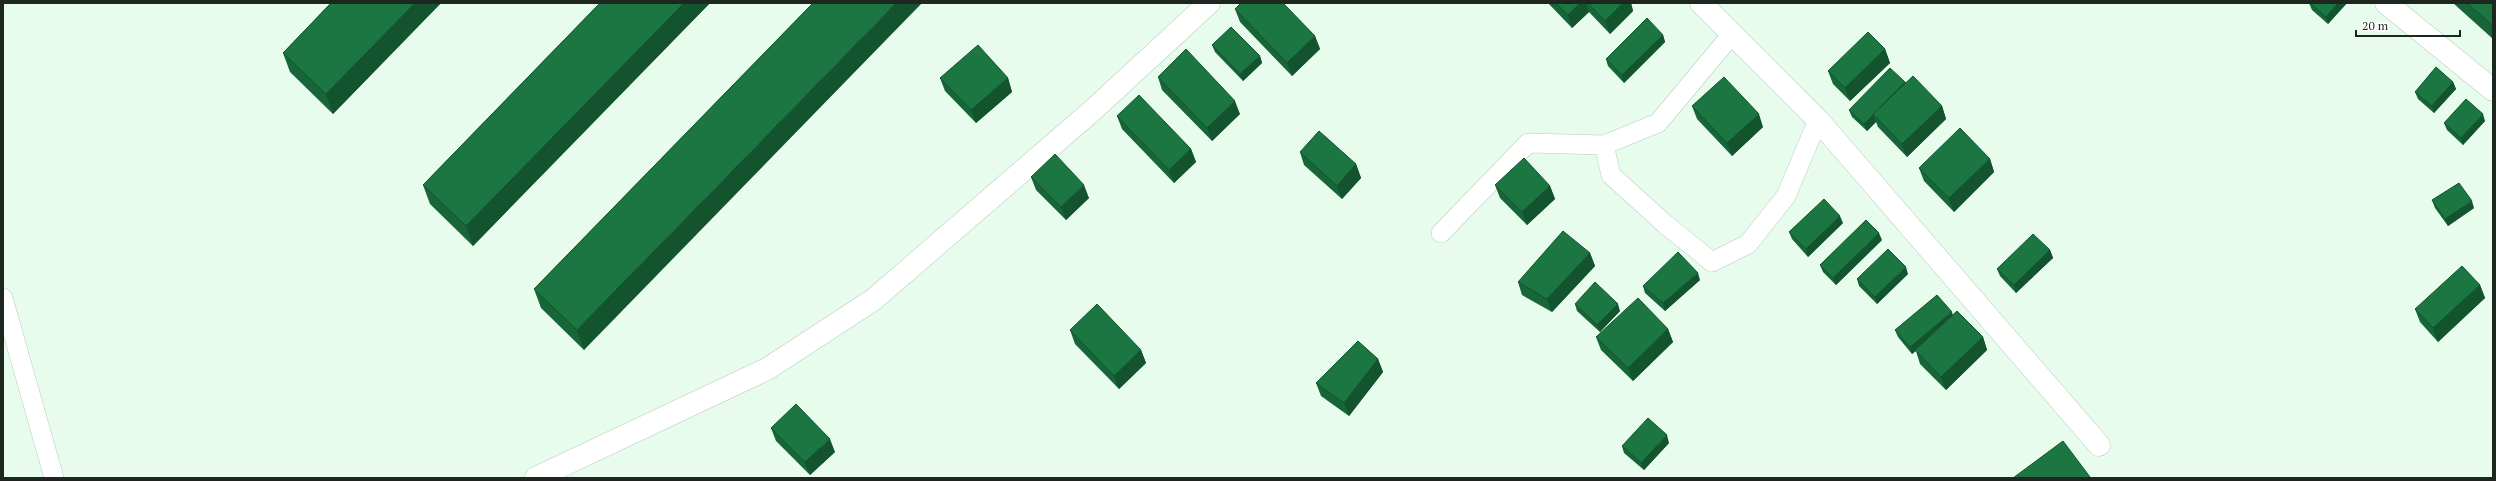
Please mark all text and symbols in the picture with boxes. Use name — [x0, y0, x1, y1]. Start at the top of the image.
scale bar — [2356, 12, 2460, 38]
text: 20 m — [2362, 18, 2389, 33]

